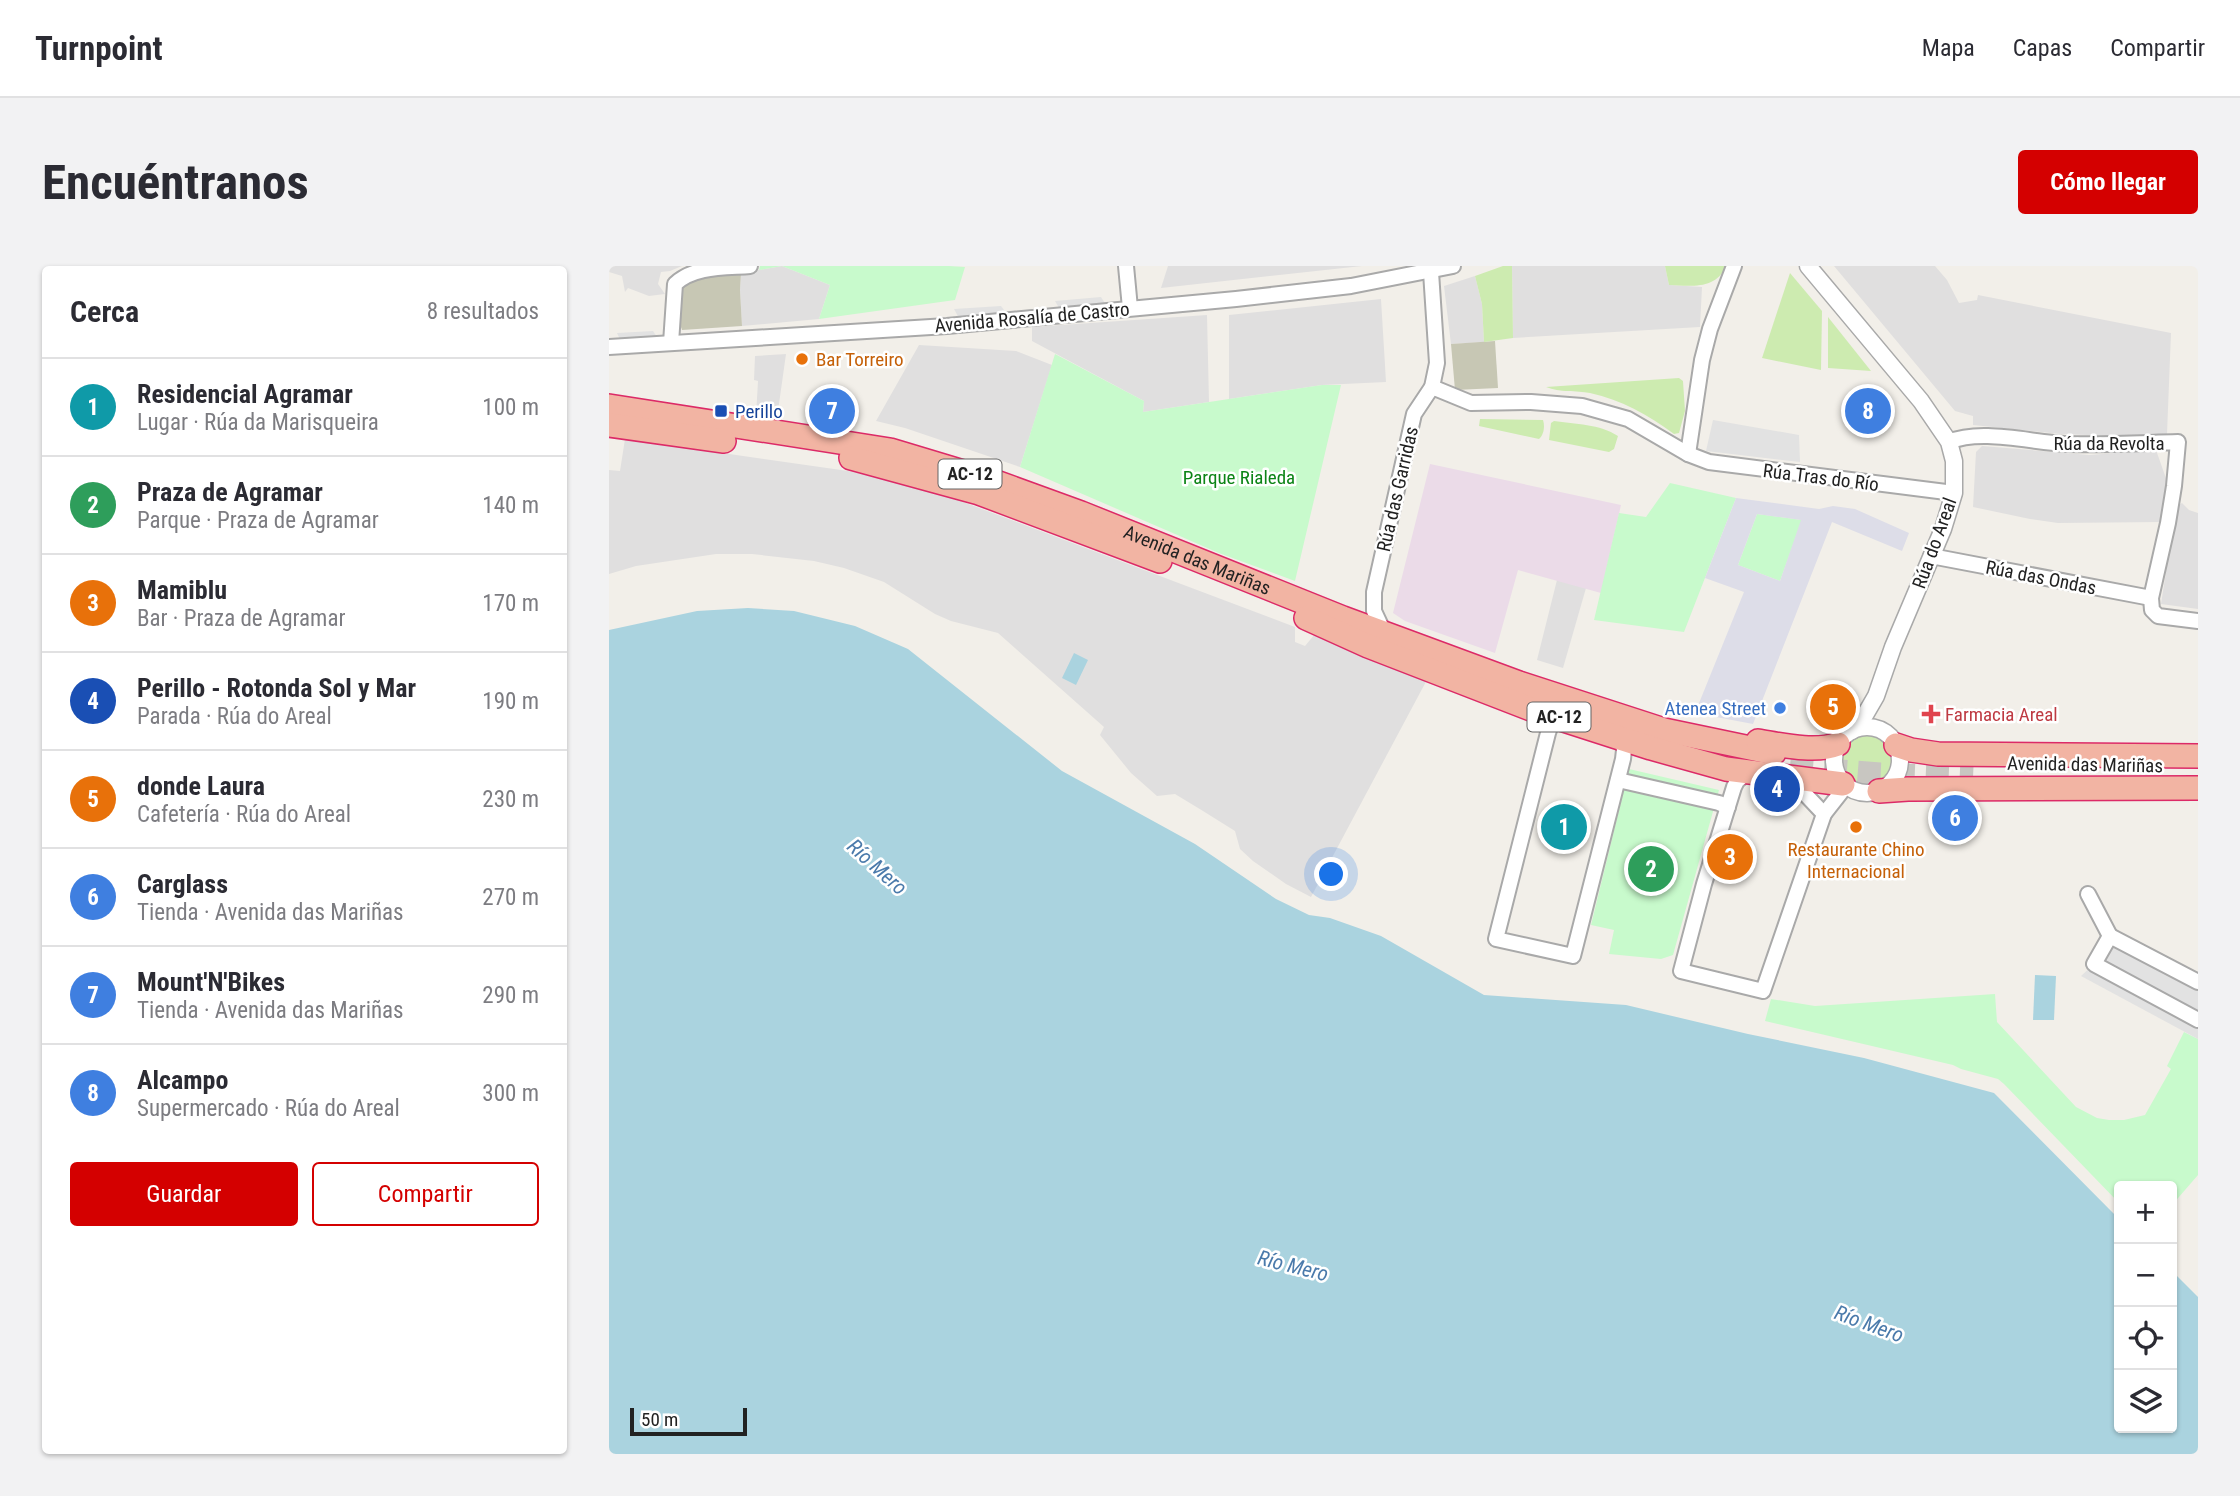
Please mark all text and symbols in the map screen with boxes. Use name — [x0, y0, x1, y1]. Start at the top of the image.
text: Turnpoint — [35, 29, 163, 68]
text: Mapa — [1922, 34, 1975, 62]
text: Capas — [2013, 34, 2072, 62]
text: Compartir — [2110, 34, 2205, 62]
button: Cómo llegar — [2018, 150, 2198, 214]
text: Encuéntranos — [42, 154, 309, 211]
text: Cerca — [70, 294, 139, 329]
text: 8 resultados — [427, 298, 539, 325]
street label: Avenida Rosalía de Castro — [934, 298, 1130, 337]
place label: Bar Torreiro — [816, 348, 904, 371]
marker: Bar Torreiro — [794, 351, 810, 367]
text: Residencial Agramar — [137, 379, 353, 409]
pin: 7 — [809, 385, 855, 437]
pin: 8 — [1845, 385, 1891, 437]
text: 1 — [87, 394, 99, 421]
text: 100 m — [482, 394, 539, 421]
place label: Perillo — [735, 400, 783, 423]
marker: Perillo — [713, 403, 729, 419]
text: Lugar · Rúa da Marisqueira — [137, 409, 379, 436]
street label: Rúa das Garridas — [1372, 424, 1423, 554]
street label: Rúa da Revolta — [2053, 432, 2165, 455]
street label: Rúa Tras do Río — [1762, 459, 1880, 496]
road number: AC-12 — [939, 460, 1001, 489]
park label: Parque Rialeda — [1183, 466, 1295, 489]
text: Praza de Agramar — [137, 477, 323, 507]
text: 2 — [87, 492, 99, 519]
text: 140 m — [482, 492, 539, 519]
street label: Rúa do Areal — [1907, 495, 1962, 592]
text: Parque · Praza de Agramar — [137, 507, 379, 534]
street label: Avenida das Mariñas — [1120, 520, 1274, 600]
street label: Rúa das Ondas — [1984, 556, 2098, 599]
text: Mamiblu — [137, 575, 227, 605]
text: 3 — [87, 590, 99, 617]
text: 170 m — [482, 590, 539, 617]
text: Bar · Praza de Agramar — [137, 605, 345, 632]
text: Perillo - Rotonda Sol y Mar — [137, 673, 416, 703]
pin: 5 — [1810, 681, 1856, 733]
text: 4 — [87, 688, 99, 715]
text: 190 m — [482, 688, 539, 715]
place label: Atenea Street — [1665, 697, 1766, 720]
marker: Atenea Street — [1772, 700, 1788, 716]
road number: AC-12 — [1527, 702, 1591, 732]
text: Parada · Rúa do Areal — [137, 703, 332, 730]
place label: Farmacia Areal — [1945, 703, 2058, 726]
marker: Farmacia Areal — [1923, 706, 1939, 722]
street label: Avenida das Mariñas — [2007, 752, 2163, 777]
pin: 4 — [1754, 763, 1800, 815]
text: donde Laura — [137, 771, 265, 801]
text: 5 — [87, 786, 99, 813]
text: 230 m — [482, 786, 539, 813]
pin: 6 — [1932, 792, 1978, 844]
text: Cafetería · Rúa do Areal — [137, 801, 351, 828]
pin: 1 — [1541, 801, 1587, 853]
marker: Restaurante Chino Internacional — [1848, 819, 1864, 835]
pin: 3 — [1707, 831, 1753, 883]
water label: Río Mero — [842, 834, 912, 900]
place label: Restaurante Chino Internacional — [1787, 838, 1925, 883]
pin: 2 — [1628, 843, 1674, 895]
your location — [1314, 857, 1348, 891]
text: Carglass — [137, 869, 228, 899]
text: 6 — [87, 884, 99, 911]
text: 270 m — [482, 884, 539, 911]
text: Tienda · Avenida das Mariñas — [137, 899, 404, 926]
text: Mount'N'Bikes — [137, 967, 285, 997]
text: 7 — [87, 982, 99, 1009]
text: 290 m — [482, 982, 539, 1009]
text: Tienda · Avenida das Mariñas — [137, 997, 404, 1024]
text: Alcampo — [137, 1065, 228, 1095]
text: 8 — [87, 1080, 99, 1107]
text: 300 m — [482, 1080, 539, 1107]
text: Supermercado · Rúa do Areal — [137, 1095, 400, 1122]
button: Guardar — [70, 1162, 298, 1226]
button: Compartir — [312, 1162, 539, 1226]
map controls — [2114, 1181, 2177, 1433]
button: + — [2114, 1181, 2177, 1244]
button: − — [2114, 1244, 2177, 1307]
water label: Río Mero — [1255, 1246, 1331, 1286]
water label: Río Mero — [1831, 1300, 1907, 1348]
button: locate — [2114, 1307, 2177, 1370]
button: layers — [2114, 1370, 2177, 1433]
scale bar — [630, 1405, 747, 1437]
text: 50 m — [641, 1408, 678, 1431]

